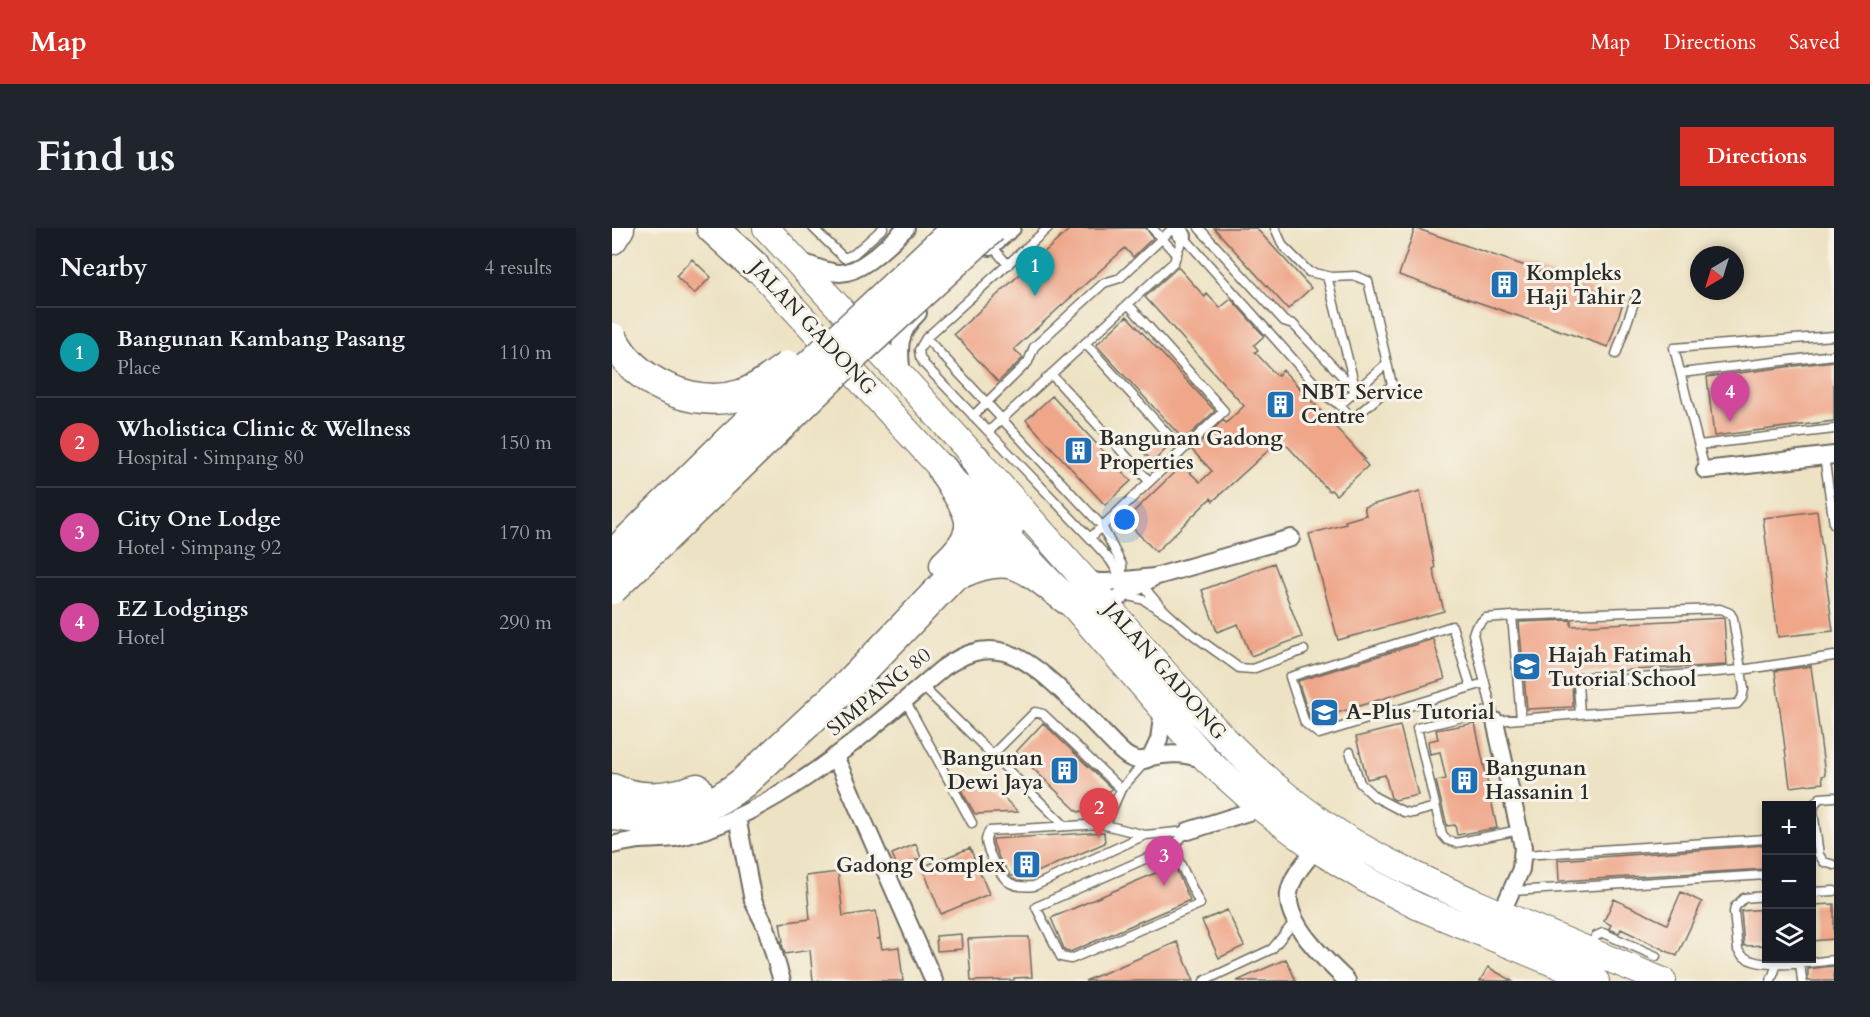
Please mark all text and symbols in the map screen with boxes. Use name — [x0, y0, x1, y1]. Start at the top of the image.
text: Map — [30, 23, 87, 61]
text: Map — [1590, 28, 1630, 57]
text: Directions — [1663, 28, 1756, 57]
text: Saved — [1789, 28, 1840, 57]
button: Directions — [1680, 127, 1834, 186]
text: Find us — [36, 128, 176, 185]
north arrow — [1690, 246, 1744, 300]
pin: 1 — [1016, 247, 1054, 296]
text: Nearby — [60, 250, 148, 285]
street label: JALAN GADONG — [741, 252, 883, 402]
text: 4 results — [484, 254, 552, 281]
place label: Kompleks Haji Tahir 2 — [1526, 259, 1642, 312]
building icon: Kompleks Haji Tahir 2 — [1489, 269, 1521, 301]
text: Bangunan Kambang Pasang — [117, 324, 405, 354]
text: 1 — [74, 339, 85, 366]
text: 110 m — [499, 339, 552, 366]
text: Place — [117, 354, 161, 381]
pin: 4 — [1710, 372, 1750, 422]
place label: NBT Service Centre — [1301, 378, 1423, 431]
building icon: NBT Service Centre — [1264, 388, 1296, 420]
text: Wholistica Clinic & Wellness — [117, 414, 411, 444]
place label: Bangunan Gadong Properties — [1099, 424, 1283, 477]
text: 2 — [74, 429, 85, 456]
text: 150 m — [499, 429, 552, 456]
building icon: Bangunan Gadong Properties — [1062, 434, 1094, 466]
text: Hospital · Simpang 80 — [117, 444, 304, 471]
text: City One Lodge — [117, 504, 281, 534]
your location — [1110, 505, 1139, 534]
text: 3 — [74, 519, 85, 546]
text: 170 m — [499, 519, 552, 546]
text: Hotel · Simpang 92 — [117, 534, 281, 561]
street label: JALAN GADONG — [1095, 593, 1233, 747]
text: EZ Lodgings — [117, 594, 248, 624]
text: 4 — [74, 609, 85, 636]
text: 290 m — [499, 609, 552, 636]
text: Hotel — [117, 624, 165, 651]
street label: SIMPANG 80 — [821, 641, 937, 743]
place label: Hajah Fatimah Tutorial School — [1548, 641, 1696, 694]
school or university icon: Hajah Fatimah Tutorial School — [1511, 651, 1543, 683]
school or university icon: A-Plus Tutorial — [1309, 696, 1341, 728]
place label: A-Plus Tutorial — [1346, 698, 1495, 727]
place label: Bangunan Dewi Jaya — [942, 744, 1044, 797]
building icon: Bangunan Dewi Jaya — [1048, 754, 1080, 786]
place label: Bangunan Hassanin 1 — [1485, 754, 1590, 807]
building icon: Bangunan Hassanin 1 — [1448, 764, 1480, 796]
pin: 2 — [1080, 788, 1118, 838]
map controls — [1762, 801, 1816, 963]
button: + — [1762, 801, 1816, 855]
pin: 3 — [1144, 836, 1184, 886]
building icon: Gadong Complex — [1011, 849, 1043, 881]
place label: Gadong Complex — [836, 851, 1007, 880]
button: − — [1762, 855, 1816, 909]
button: layers — [1762, 909, 1816, 963]

